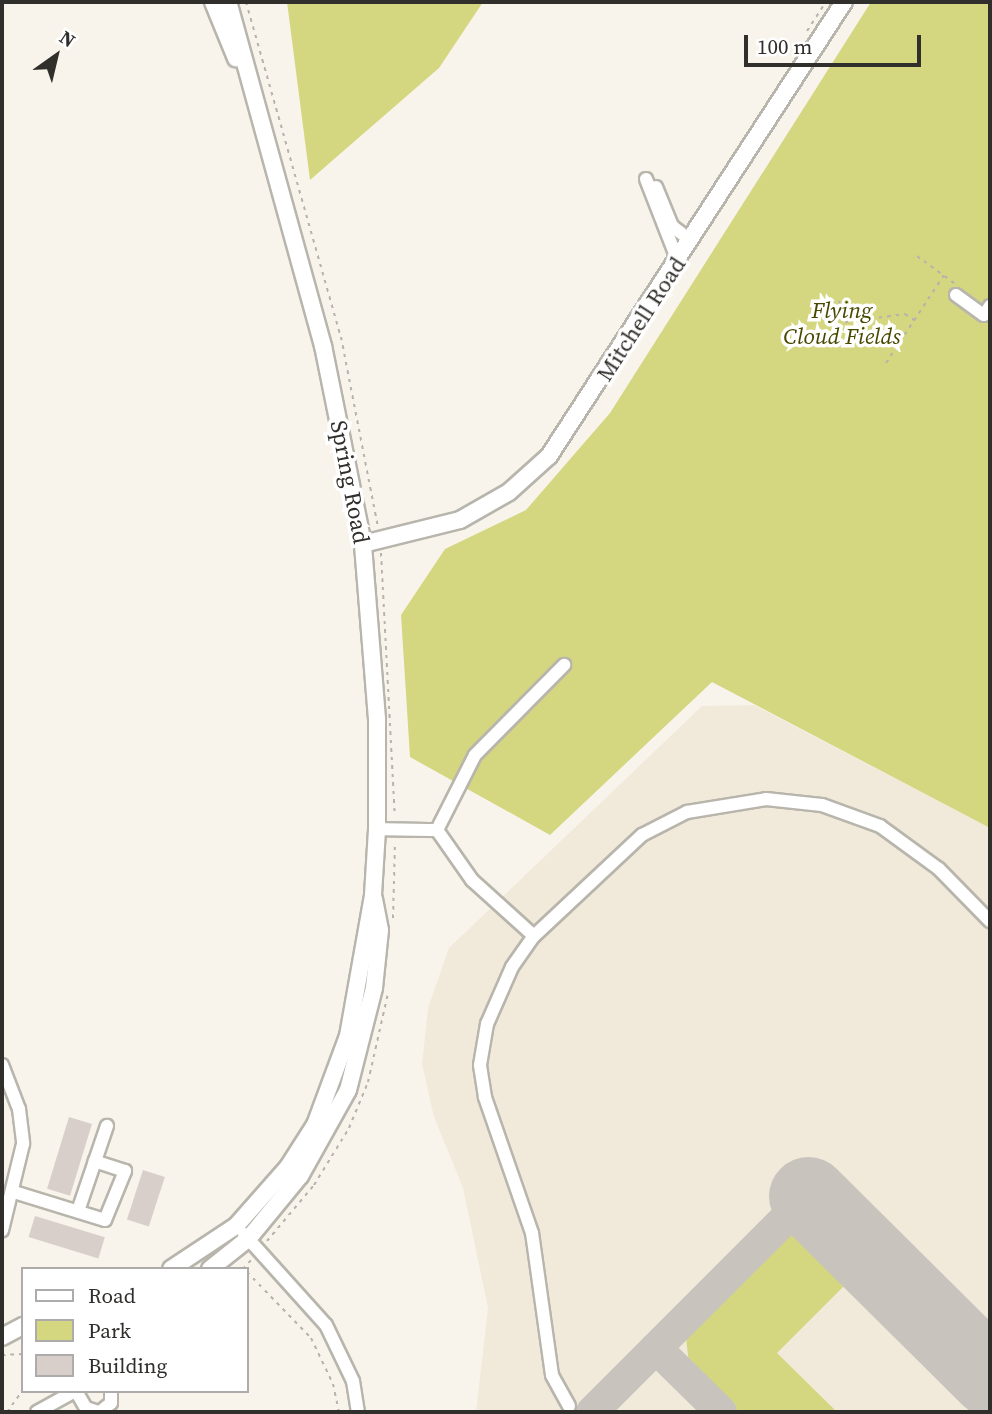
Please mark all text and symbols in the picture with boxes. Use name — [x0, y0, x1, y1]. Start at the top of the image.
north arrow — [21, 21, 91, 91]
scale bar — [747, 21, 924, 65]
text: N — [55, 24, 81, 53]
text: 100 m — [757, 32, 812, 61]
street label: Mitchell Road — [591, 252, 691, 386]
park label: Flying Cloud Fields — [783, 296, 901, 350]
street label: Spring Road — [325, 418, 375, 546]
legend — [21, 1267, 248, 1393]
text: Road — [88, 1281, 136, 1310]
text: Park — [88, 1316, 131, 1345]
text: Building — [88, 1351, 167, 1380]

